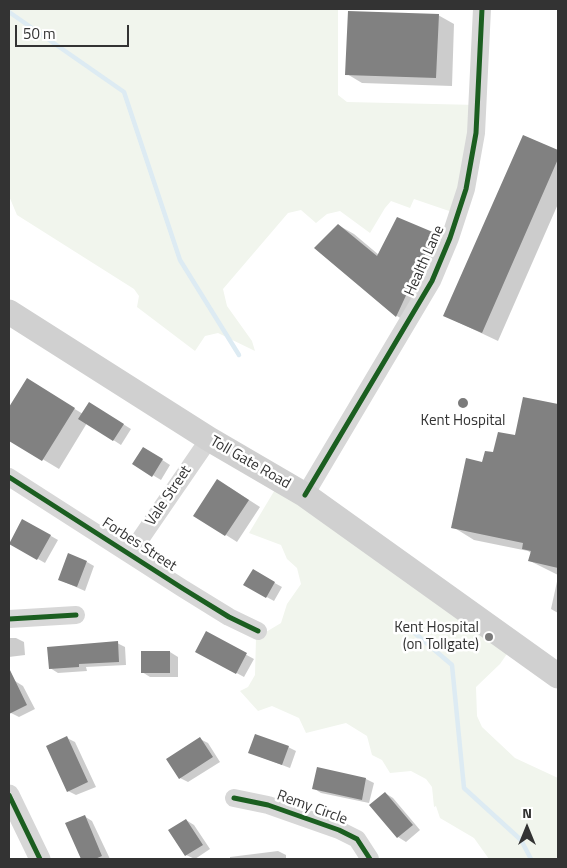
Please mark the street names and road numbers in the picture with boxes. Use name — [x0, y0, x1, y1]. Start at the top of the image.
street label: Health Lane — [401, 223, 449, 299]
street label: Toll Gate Road — [207, 433, 293, 493]
street label: Vale Street — [142, 462, 196, 530]
street label: Forbes Street — [98, 514, 180, 576]
street label: Remy Circle — [274, 787, 350, 829]

